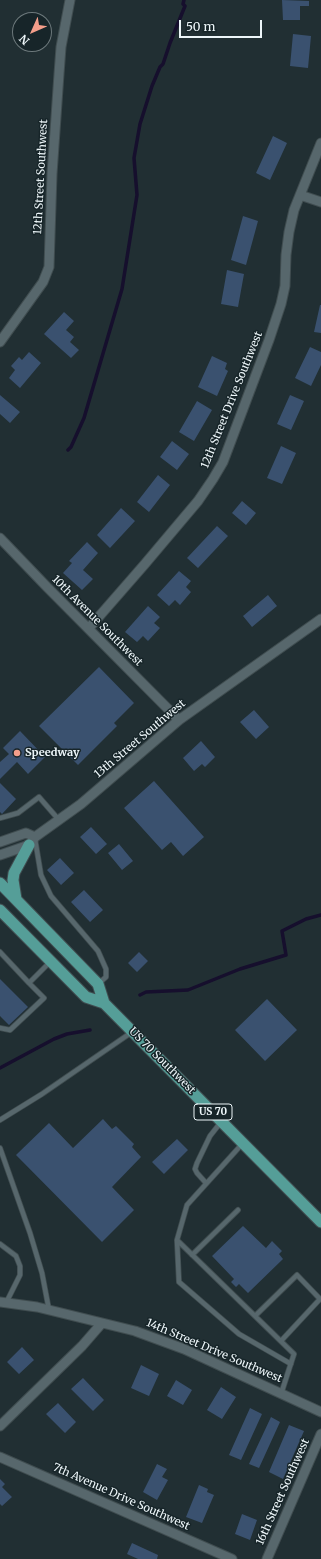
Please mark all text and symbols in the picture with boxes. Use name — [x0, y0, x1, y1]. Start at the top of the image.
north arrow — [12, 12, 52, 52]
scale bar — [181, 12, 264, 38]
text: 50 m — [186, 19, 215, 34]
text: N — [16, 32, 32, 48]
street label: 12th Street Southwest — [31, 119, 51, 235]
street label: 12th Street Drive Southwest — [198, 330, 266, 470]
street label: 10th Avenue Southwest — [49, 573, 145, 669]
street label: 13th Street Southwest — [92, 697, 188, 781]
place label: Speedway — [25, 746, 79, 760]
marker: Speedway — [12, 748, 22, 758]
street label: US 70 Southwest — [126, 1025, 198, 1097]
road number: US 70 — [194, 1104, 232, 1120]
street label: 14th Street Drive Southwest — [144, 1316, 284, 1386]
street label: 16th Street Southwest — [254, 1437, 312, 1547]
street label: 7th Avenue Drive Southwest — [50, 1461, 192, 1533]

